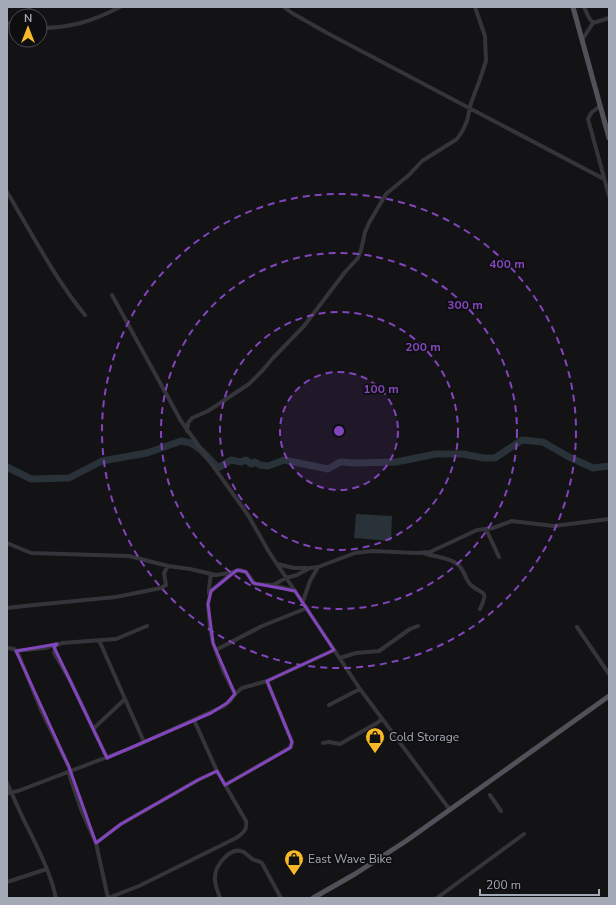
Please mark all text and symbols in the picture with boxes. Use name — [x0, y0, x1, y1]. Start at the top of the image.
north arrow — [8, 8, 48, 48]
text: N — [24, 11, 32, 26]
text: 400 m — [489, 256, 525, 272]
text: 300 m — [447, 297, 483, 313]
text: 200 m — [405, 339, 441, 355]
text: 100 m — [363, 381, 399, 397]
centre of rings — [332, 424, 346, 438]
shop icon: Cold Storage — [364, 726, 386, 754]
place label: Cold Storage — [389, 729, 459, 745]
shop icon: East Wave Bike — [283, 848, 305, 876]
place label: East Wave Bike — [308, 851, 392, 867]
scale bar — [480, 871, 599, 897]
text: 200 m — [486, 877, 521, 893]

